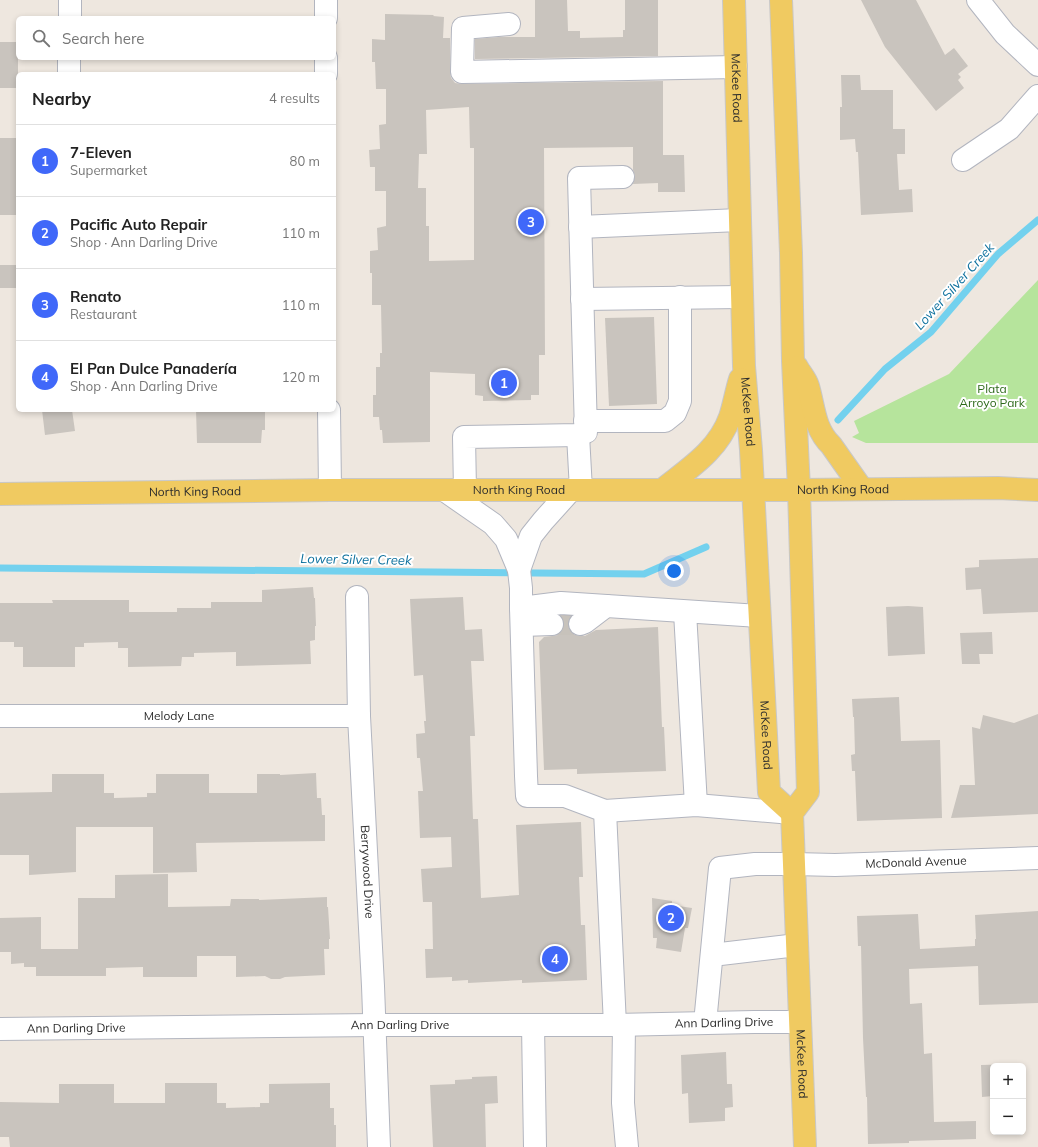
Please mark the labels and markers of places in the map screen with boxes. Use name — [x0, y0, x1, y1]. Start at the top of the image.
pin: 3 — [518, 207, 544, 237]
pin: 1 — [491, 368, 517, 398]
pin: 2 — [658, 903, 684, 933]
pin: 4 — [542, 944, 568, 974]

